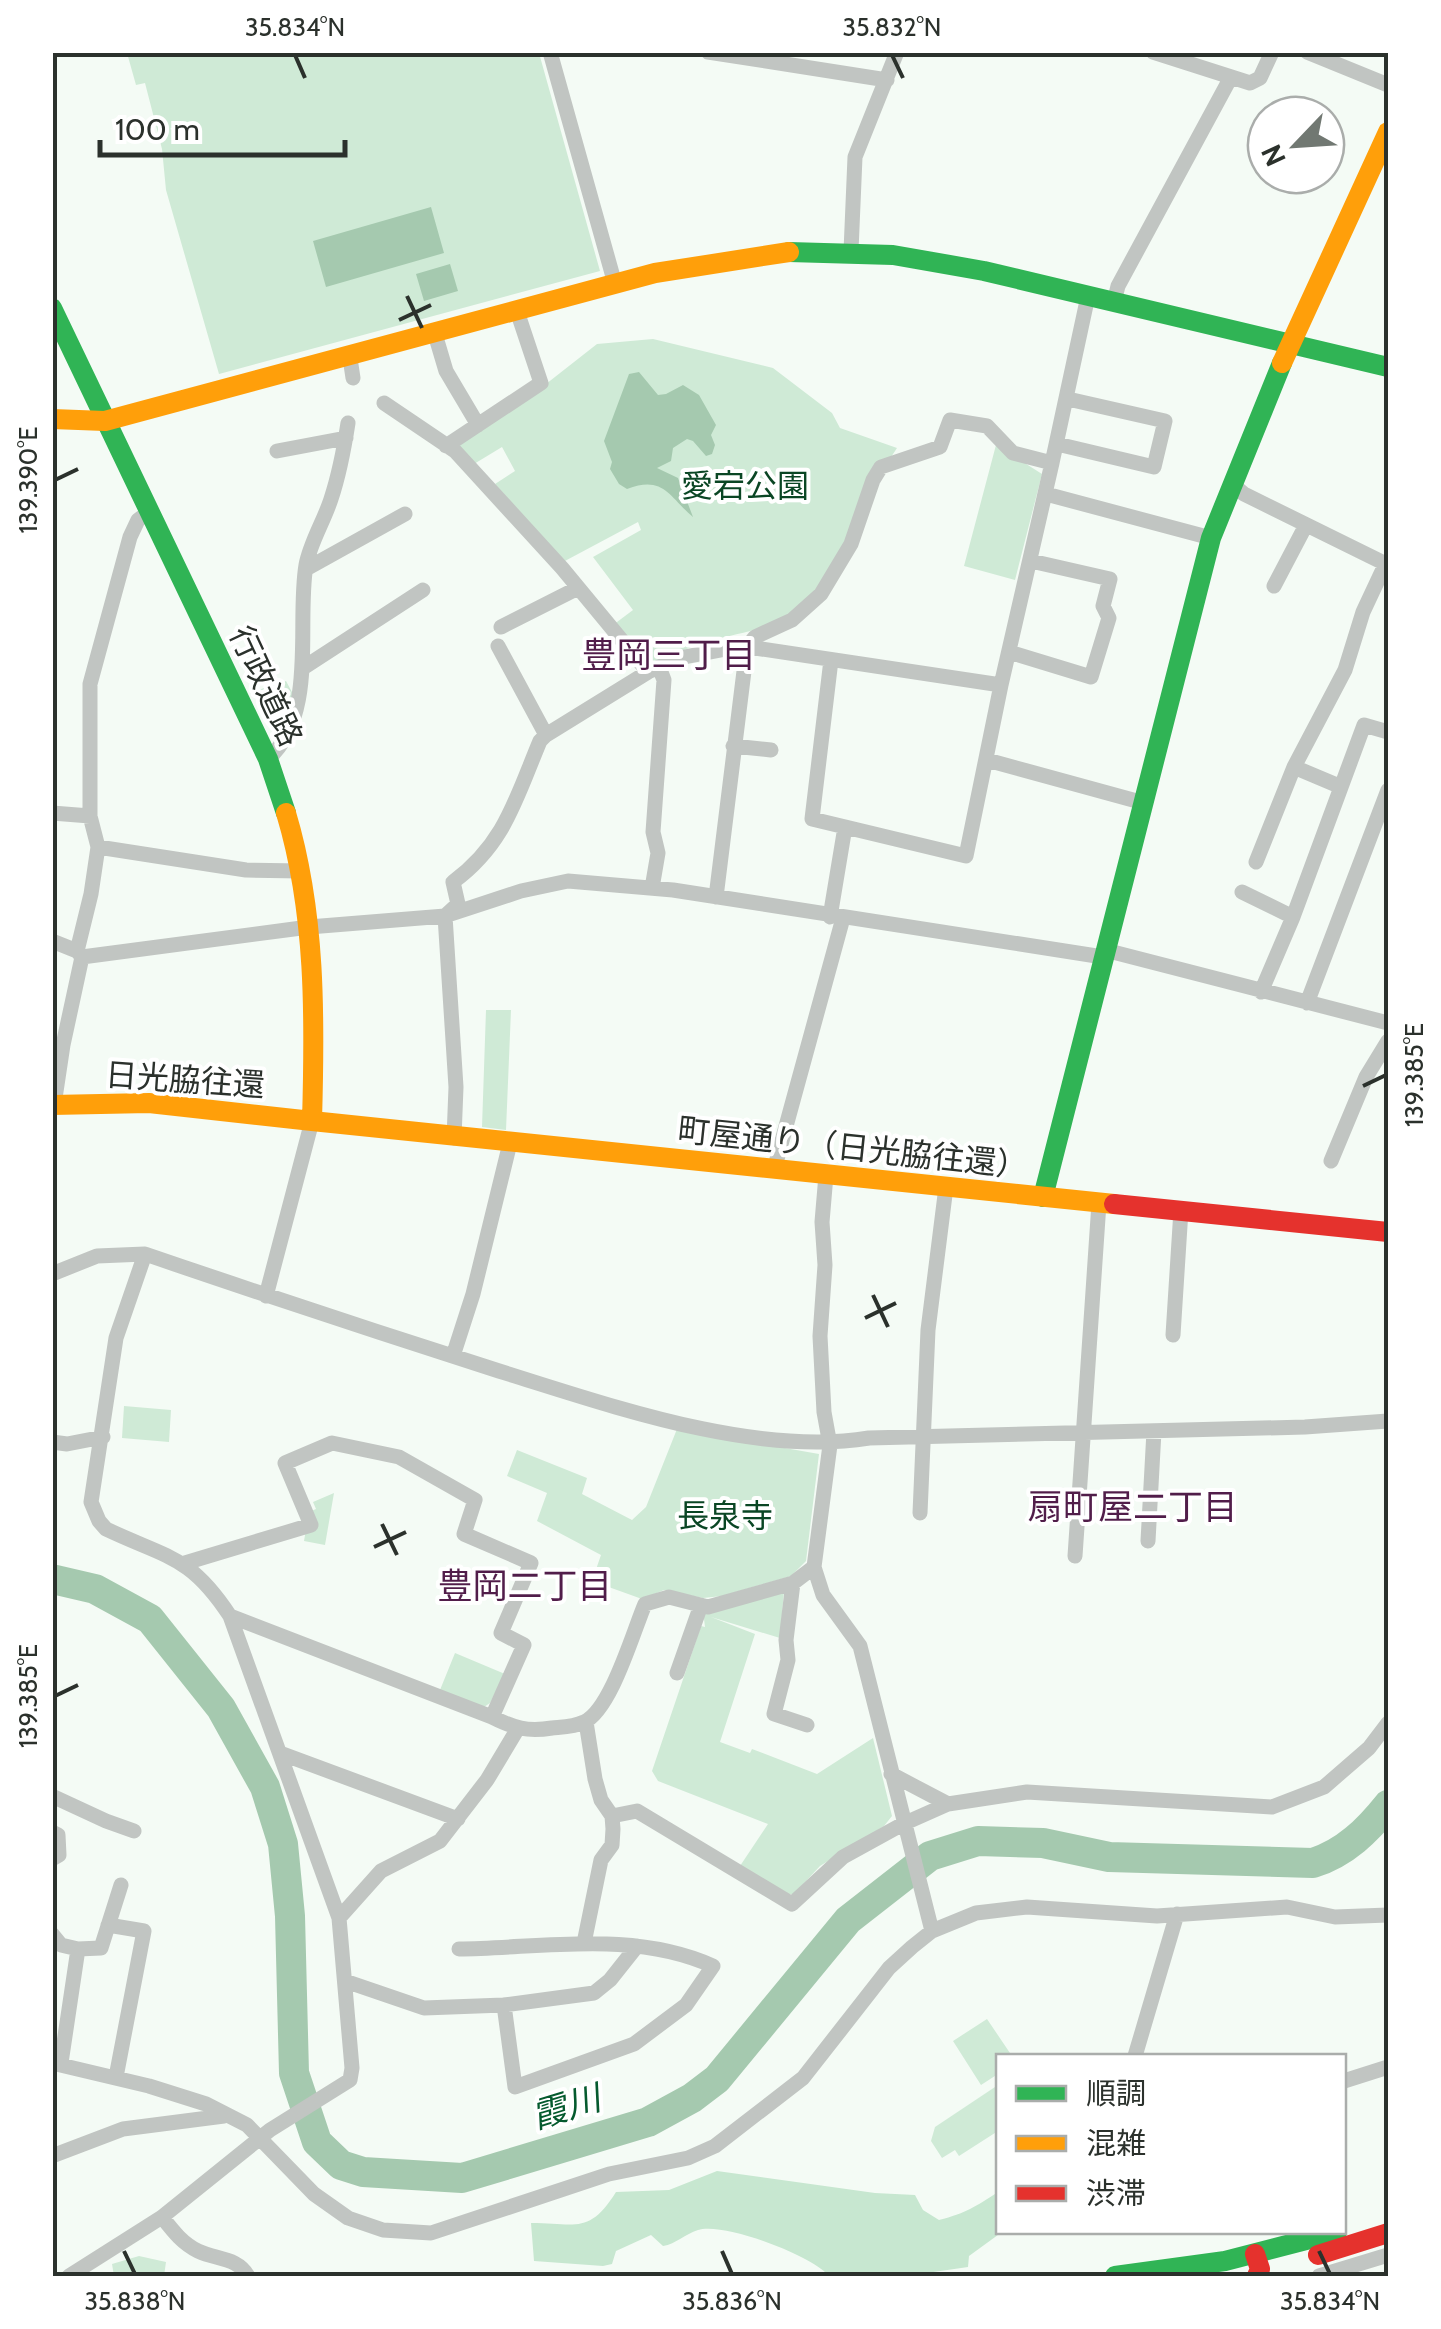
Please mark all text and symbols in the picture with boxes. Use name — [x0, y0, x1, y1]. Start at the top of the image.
text: 35.834°N — [245, 12, 345, 42]
text: 35.832°N — [843, 12, 941, 42]
scale bar — [100, 95, 345, 157]
north arrow — [1246, 95, 1346, 195]
text: 100 m — [115, 111, 200, 148]
text: N — [1254, 139, 1293, 172]
text: 139.390°E — [13, 427, 43, 533]
park label: 愛宕公園 — [681, 466, 809, 505]
street label: 行政道路 — [222, 620, 311, 752]
district label: 豊岡三丁目 — [581, 633, 757, 676]
text: 139.385°E — [1399, 1023, 1429, 1127]
street label: 日光脇往還 — [104, 1054, 266, 1105]
street label: 町屋通り（日光脇往還） — [676, 1110, 1030, 1185]
district label: 扇町屋二丁目 — [1028, 1485, 1238, 1528]
park label: 長泉寺 — [677, 1496, 773, 1535]
district label: 豊岡二丁目 — [437, 1564, 613, 1607]
text: 139.385°E — [13, 1644, 43, 1748]
legend — [996, 2054, 1346, 2234]
water label: 霞川 — [526, 2075, 609, 2137]
text: 順調 — [1086, 2075, 1146, 2112]
text: 混雑 — [1086, 2125, 1146, 2162]
text: 渋滞 — [1086, 2175, 1146, 2212]
text: 35.838°N — [85, 2286, 185, 2316]
text: 35.836°N — [682, 2286, 782, 2316]
text: 35.834°N — [1280, 2286, 1380, 2316]

